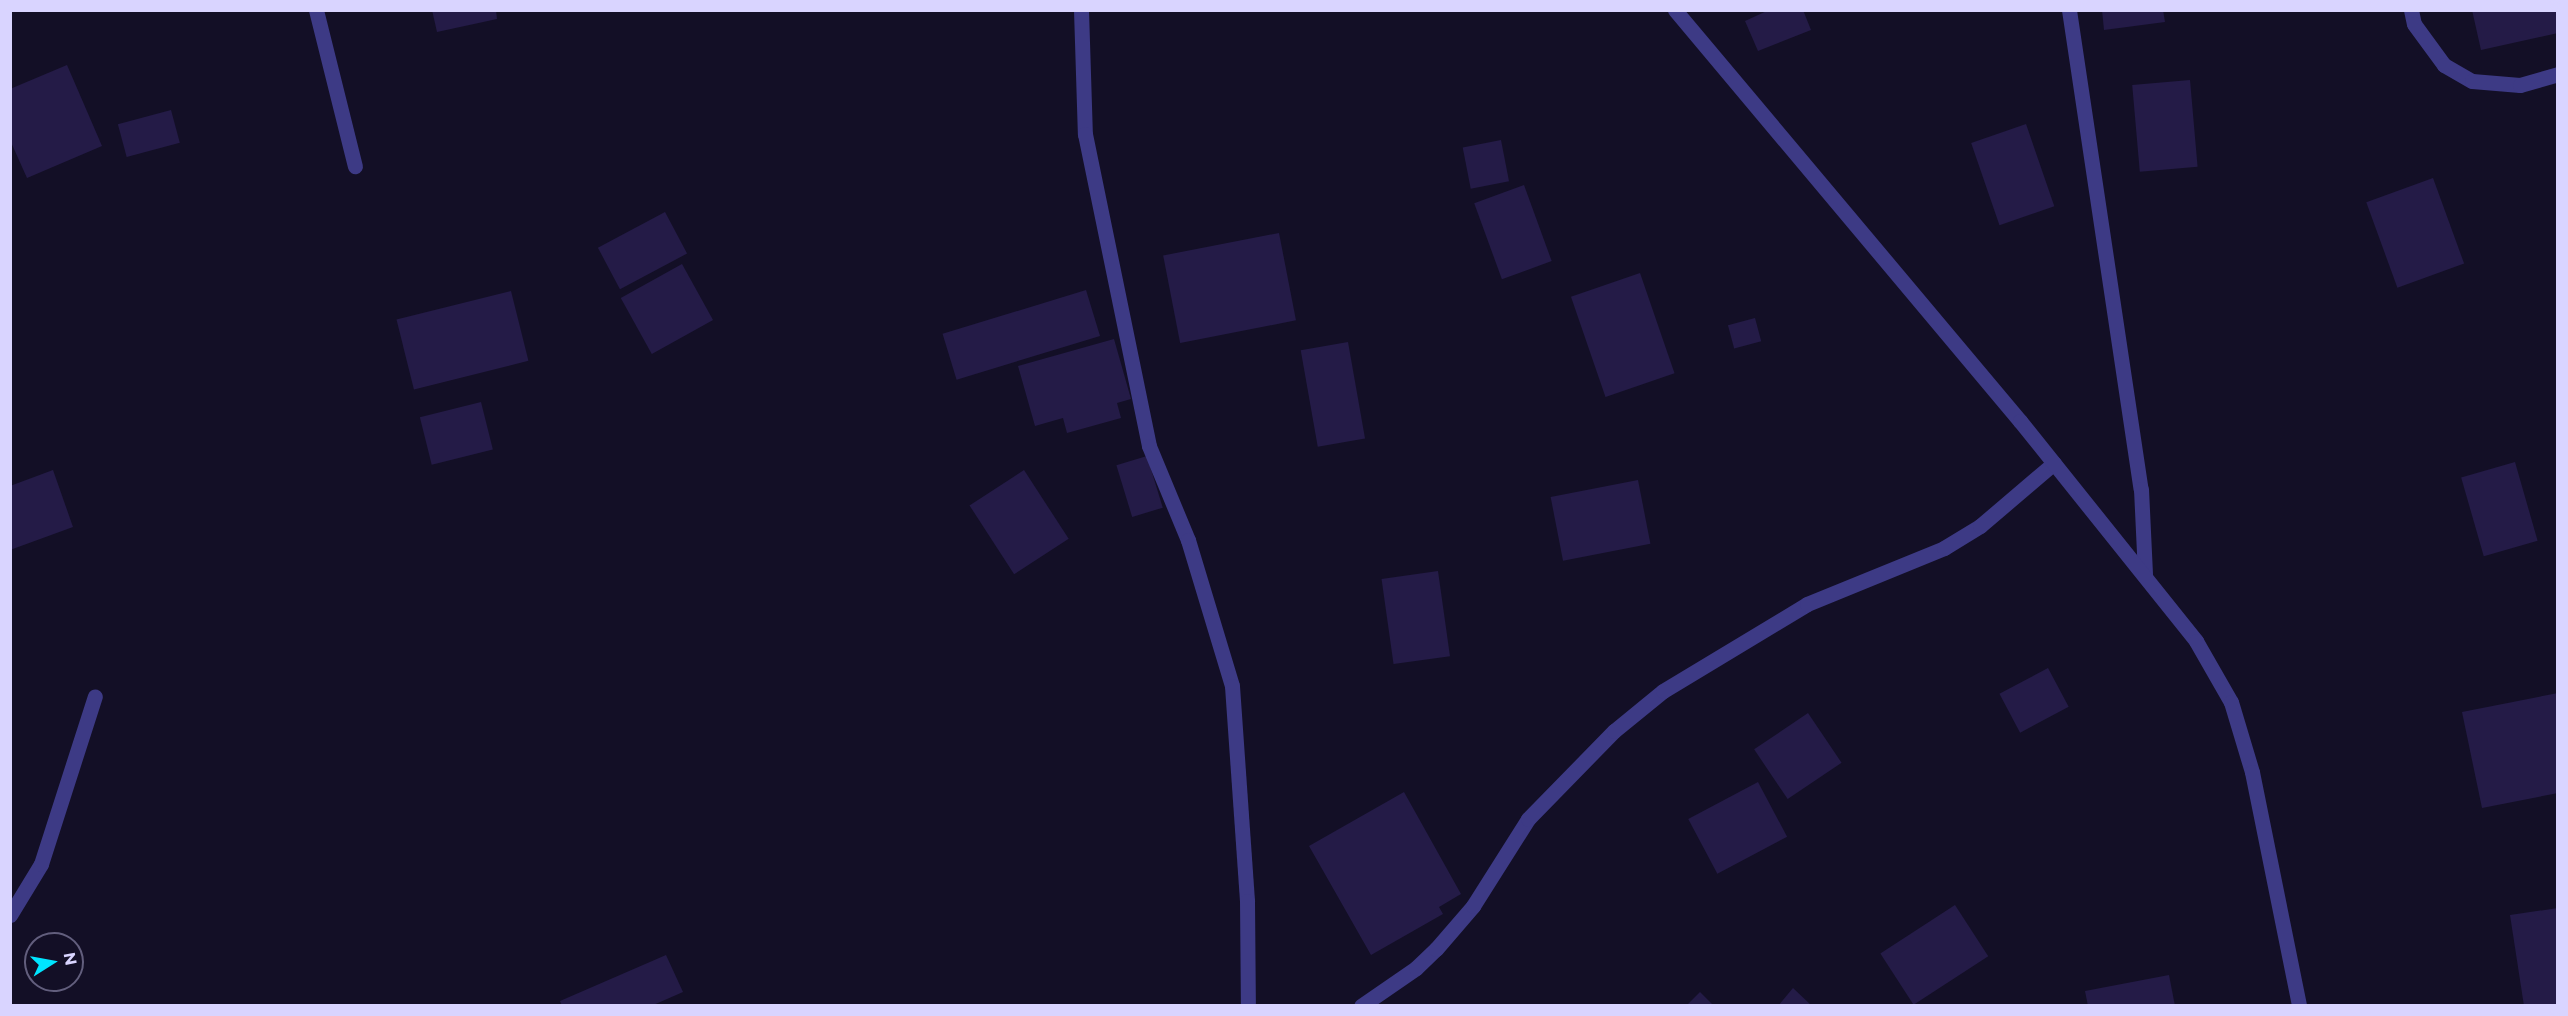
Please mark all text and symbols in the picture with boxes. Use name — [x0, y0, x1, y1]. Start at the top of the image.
north arrow — [24, 932, 84, 992]
text: N — [60, 951, 81, 967]

